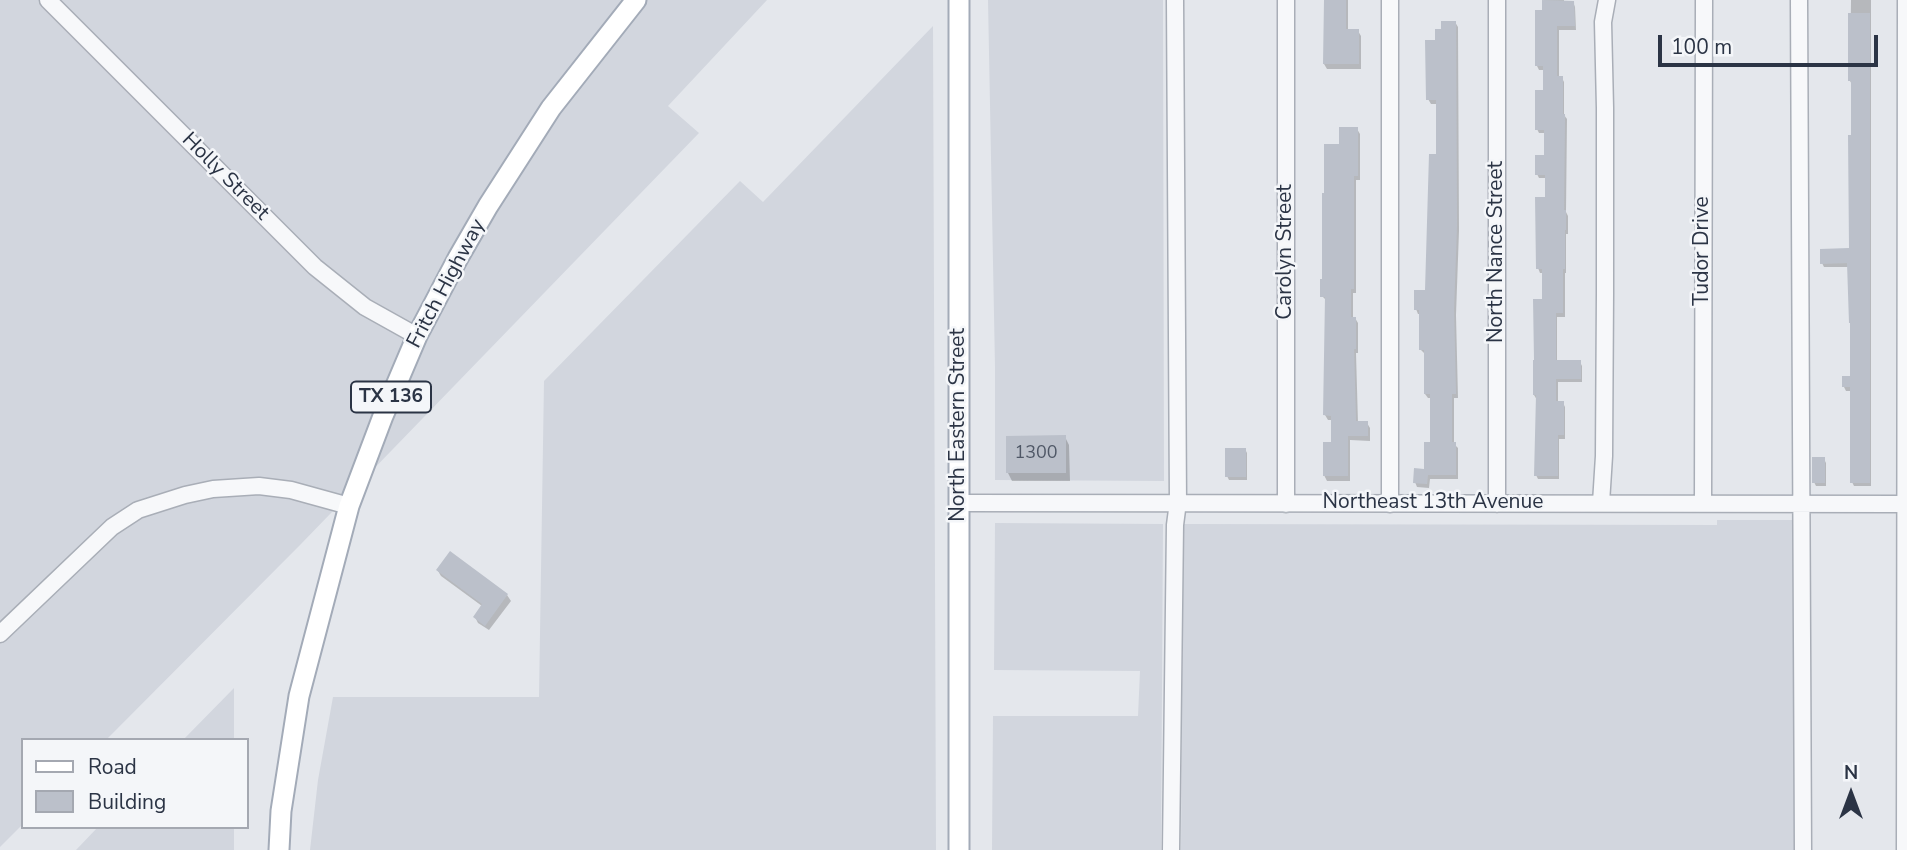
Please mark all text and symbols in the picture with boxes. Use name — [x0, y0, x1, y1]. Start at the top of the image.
scale bar — [1662, 21, 1882, 65]
text: 100 m — [1671, 33, 1732, 61]
street label: Holly Street — [176, 128, 274, 226]
street label: North Nance Street — [1484, 161, 1510, 343]
street label: Carolyn Street — [1273, 184, 1299, 320]
street label: Tudor Drive — [1690, 196, 1716, 306]
street label: Fritch Highway — [402, 215, 492, 353]
street label: North Eastern Street — [946, 328, 972, 522]
road number: TX 136 — [351, 382, 431, 412]
house number: 1300 — [1014, 443, 1058, 465]
street label: Northeast 13th Avenue — [1323, 490, 1543, 516]
legend — [21, 738, 248, 829]
text: Road — [88, 753, 137, 781]
north arrow — [1816, 759, 1886, 829]
text: N — [1844, 760, 1858, 786]
text: Building — [88, 788, 166, 816]

